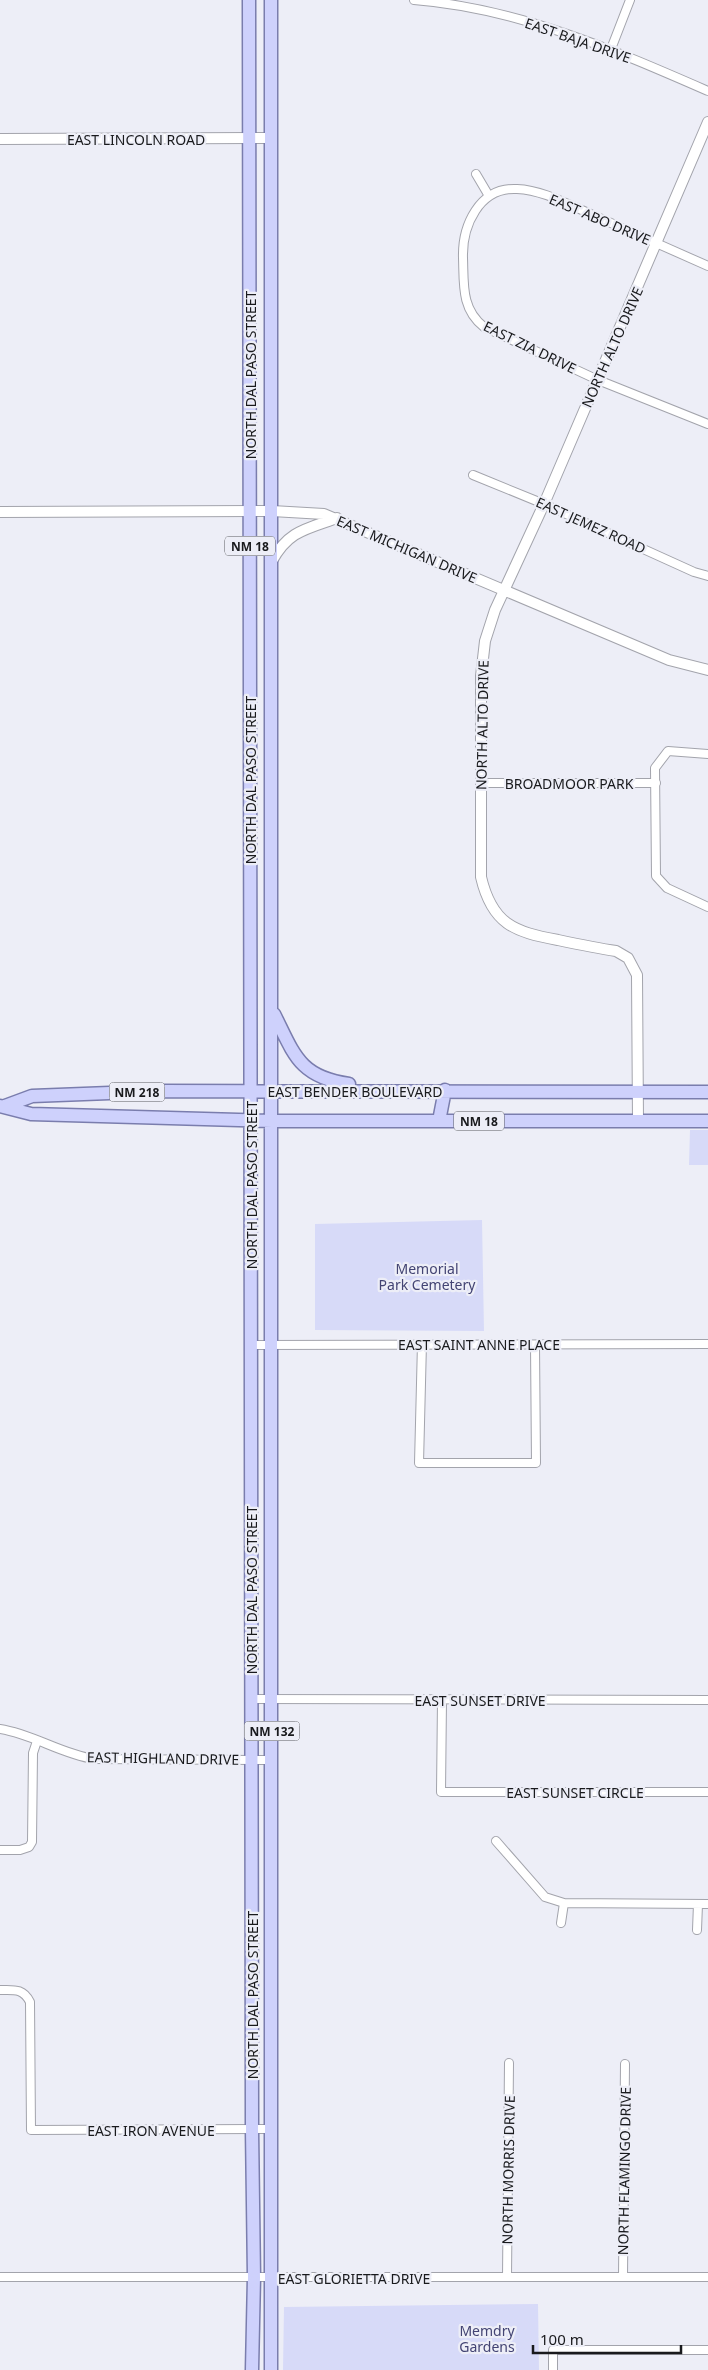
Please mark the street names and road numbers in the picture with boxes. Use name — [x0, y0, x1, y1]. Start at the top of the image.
street label: EAST BAJA DRIVE — [522, 13, 634, 67]
street label: EAST LINCOLN ROAD — [67, 130, 205, 149]
street label: EAST ABO DRIVE — [546, 189, 654, 249]
street label: NORTH ALTO DRIVE — [577, 284, 647, 410]
street label: NORTH DAL PASO STREET — [241, 291, 260, 459]
street label: EAST ZIA DRIVE — [480, 316, 580, 378]
street label: EAST JEMEZ ROAD — [533, 492, 649, 558]
street label: EAST MICHIGAN DRIVE — [334, 511, 480, 587]
road number: NM 18 — [225, 536, 275, 556]
street label: NORTH ALTO DRIVE — [471, 660, 493, 790]
street label: NORTH DAL PASO STREET — [241, 696, 260, 864]
street label: BROADMOOR PARK — [505, 774, 634, 793]
road number: NM 218 — [110, 1082, 164, 1102]
street label: EAST BENDER BOULEVARD — [268, 1082, 442, 1101]
street label: NORTH DAL PASO STREET — [242, 1101, 261, 1269]
road number: NM 18 — [454, 1112, 504, 1130]
street label: EAST SAINT ANNE PLACE — [398, 1335, 560, 1354]
street label: NORTH DAL PASO STREET — [242, 1506, 261, 1674]
street label: EAST SUNSET DRIVE — [414, 1691, 546, 1710]
road number: NM 132 — [244, 1722, 300, 1740]
street label: EAST HIGHLAND DRIVE — [87, 1747, 239, 1769]
street label: EAST SUNSET CIRCLE — [506, 1783, 644, 1802]
street label: NORTH DAL PASO STREET — [243, 1911, 262, 2079]
street label: NORTH FLAMINGO DRIVE — [613, 2087, 635, 2255]
street label: NORTH MORRIS DRIVE — [497, 2095, 519, 2245]
street label: EAST IRON AVENUE — [87, 2121, 215, 2140]
street label: EAST GLORIETTA DRIVE — [278, 2269, 430, 2288]

